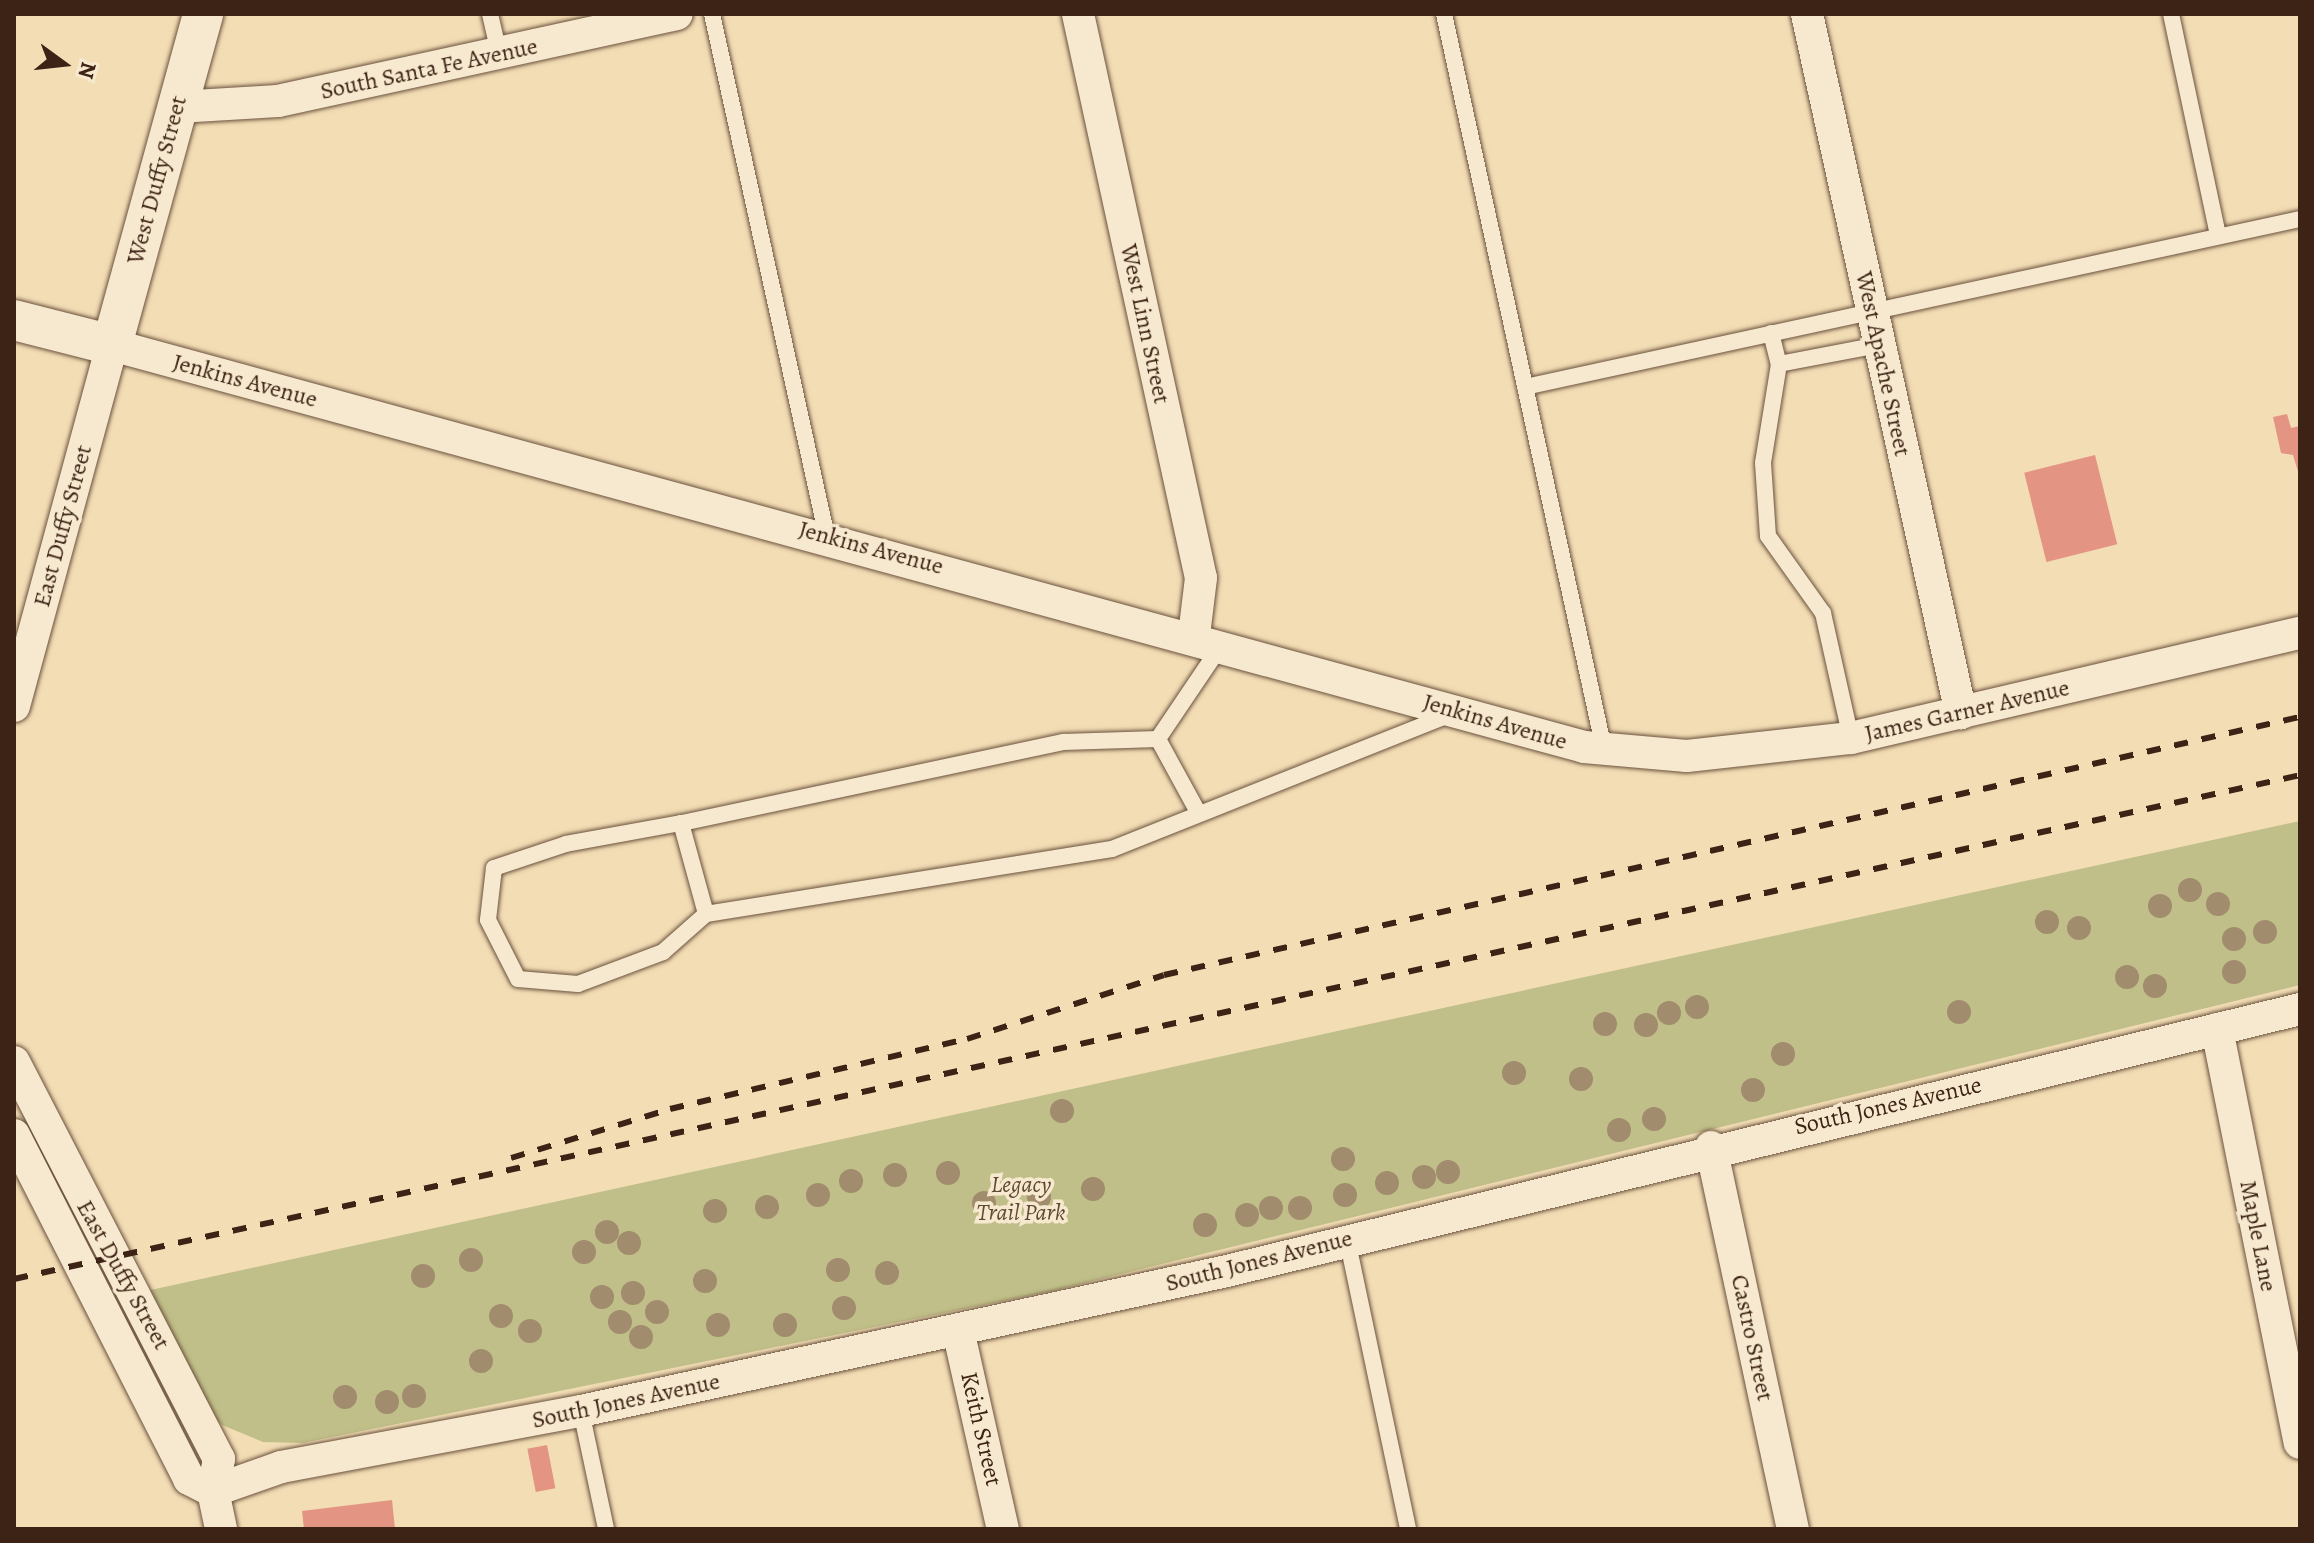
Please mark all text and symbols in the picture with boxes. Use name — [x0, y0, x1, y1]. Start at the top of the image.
north arrow — [24, 24, 104, 104]
street label: South Santa Fe Avenue — [318, 32, 540, 106]
text: N — [71, 59, 104, 82]
street label: West Duffy Street — [121, 93, 193, 267]
street label: West Linn Street — [1114, 241, 1176, 407]
street label: West Apache Street — [1849, 269, 1917, 459]
street label: Jenkins Avenue — [170, 348, 320, 414]
street label: East Duffy Street — [28, 442, 98, 610]
street label: Jenkins Avenue — [796, 515, 946, 581]
street label: James Garner Avenue — [1862, 673, 2072, 749]
street label: Jenkins Avenue — [1420, 688, 1570, 756]
street label: South Jones Avenue — [1792, 1070, 1984, 1142]
park label: Legacy Trail Park — [977, 1171, 1065, 1227]
street label: Maple Lane — [2233, 1178, 2283, 1294]
street label: East Duffy Street — [70, 1195, 176, 1355]
street label: South Jones Avenue — [1163, 1224, 1355, 1298]
street label: Castro Street — [1725, 1272, 1779, 1404]
street label: South Jones Avenue — [529, 1367, 723, 1435]
street label: Keith Street — [954, 1369, 1008, 1489]

